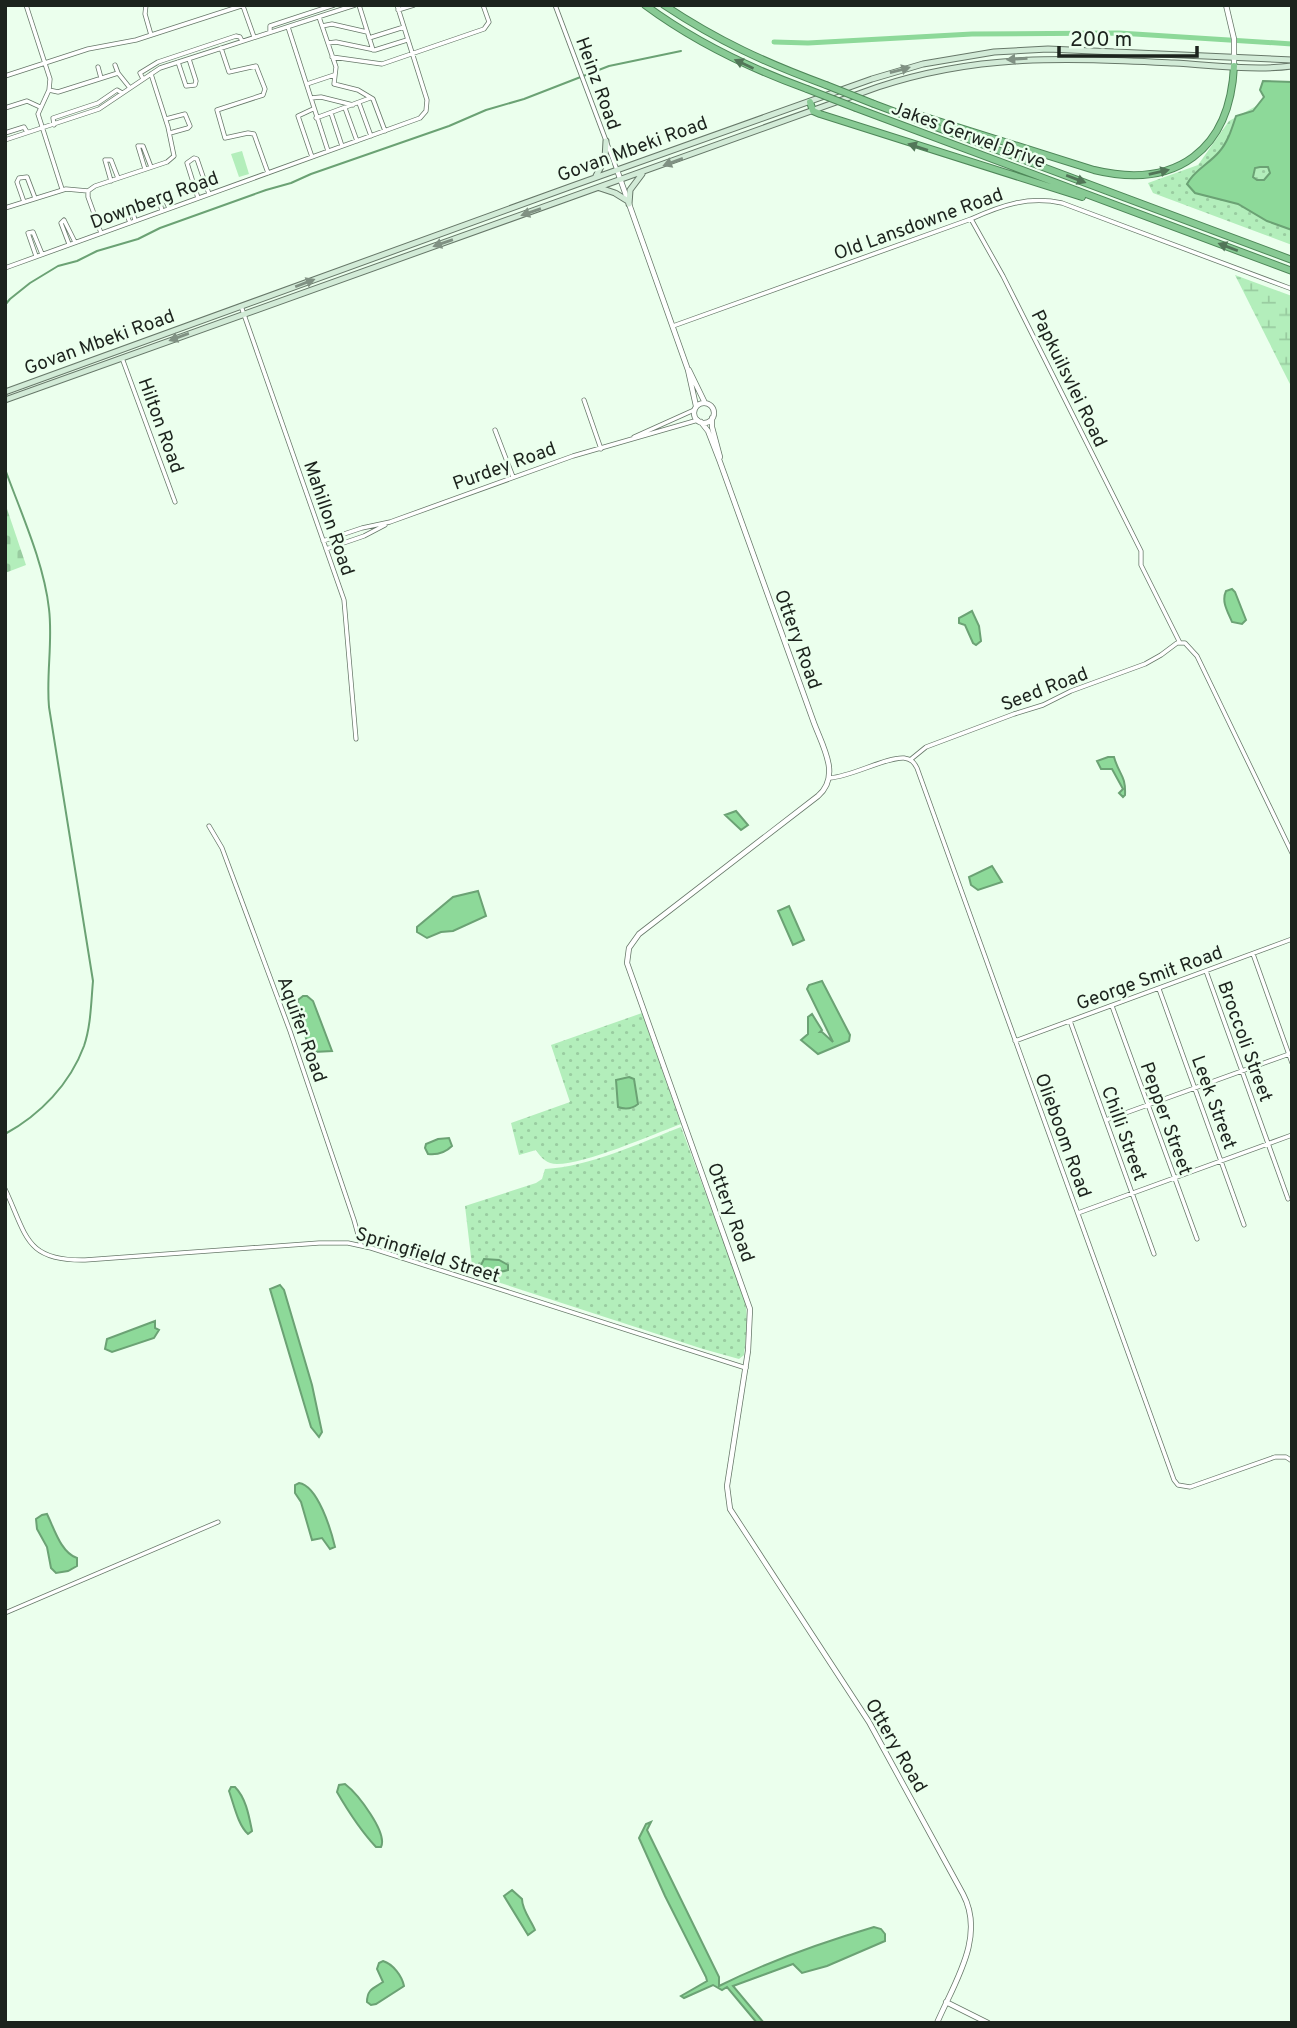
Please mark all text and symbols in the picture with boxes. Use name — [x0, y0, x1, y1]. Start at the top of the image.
scale bar — [1059, 14, 1197, 58]
text: 200 m — [1070, 27, 1132, 54]
street label: Heinz Road — [569, 34, 625, 133]
one-way arrow — [1006, 54, 1028, 65]
one-way arrow — [734, 58, 754, 70]
one-way arrow — [890, 64, 912, 75]
street label: Jakes Gerwel Drive — [888, 97, 1049, 175]
street label: Govan Mbeki Road — [554, 112, 711, 188]
one-way arrow — [907, 141, 928, 151]
one-way arrow — [663, 156, 684, 167]
street label: Downberg Road — [87, 167, 222, 235]
one-way arrow — [1148, 167, 1170, 178]
one-way arrow — [1066, 174, 1087, 185]
street label: Old Lansdowne Road — [831, 183, 1007, 267]
one-way arrow — [520, 207, 541, 218]
one-way arrow — [432, 238, 453, 249]
one-way arrow — [1217, 242, 1238, 253]
one-way arrow — [295, 277, 316, 288]
street label: Govan Mbeki Road — [21, 305, 178, 381]
street label: Papkuilsvlei Road — [1025, 306, 1112, 451]
one-way arrow — [169, 332, 190, 343]
street label: Hilton Road — [132, 375, 188, 477]
street label: Purdey Road — [450, 437, 560, 497]
street label: Mahillon Road — [297, 458, 359, 579]
street label: Ottery Road — [768, 587, 826, 693]
street label: Seed Road — [998, 662, 1092, 717]
street label: George Smit Road — [1073, 941, 1226, 1017]
street label: Aquifer Road — [271, 973, 331, 1086]
street label: Broccoli Street — [1211, 978, 1277, 1105]
street label: Leek Street — [1185, 1052, 1241, 1153]
street label: Pepper Street — [1134, 1059, 1197, 1179]
street label: Olieboom Road — [1028, 1070, 1096, 1201]
street label: Chilli Street — [1095, 1083, 1151, 1184]
street label: Ottery Road — [701, 1160, 759, 1266]
street label: Springfield Street — [352, 1223, 502, 1289]
street label: Ottery Road — [859, 1695, 932, 1797]

